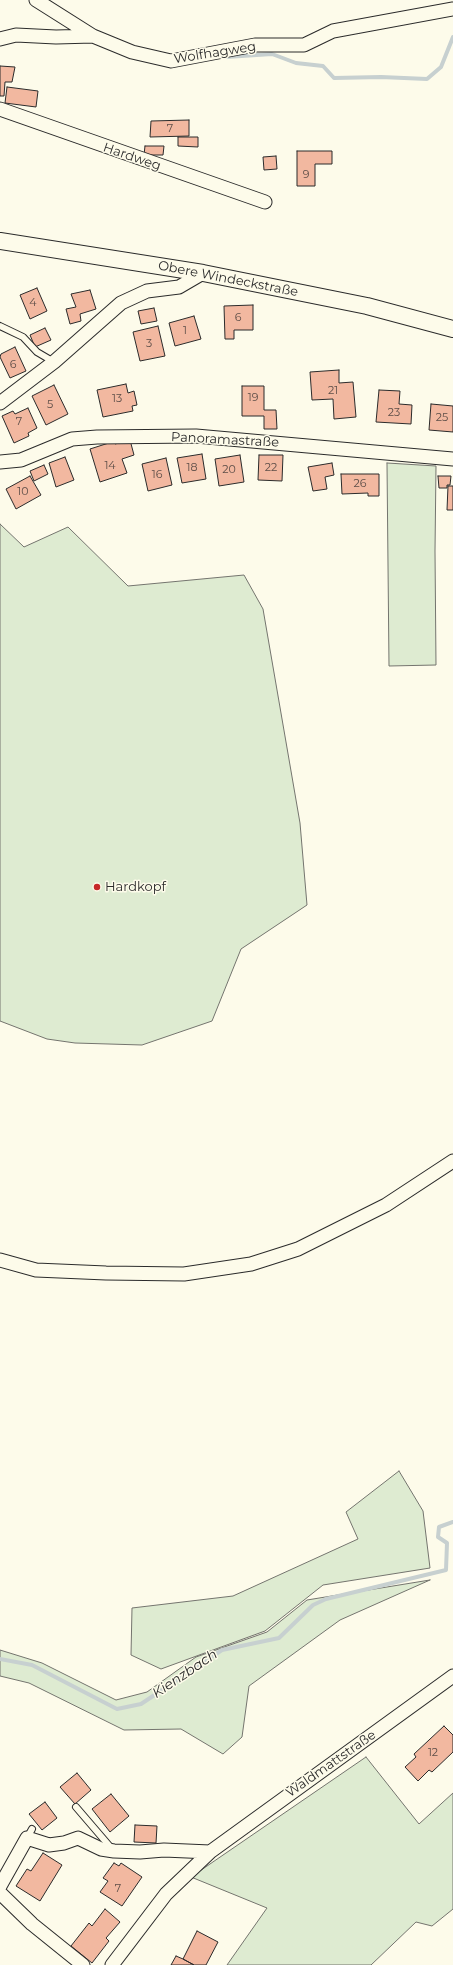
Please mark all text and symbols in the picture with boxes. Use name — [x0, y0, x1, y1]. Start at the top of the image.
street label: Wolfhagweg — [173, 39, 257, 67]
house number: 7 — [167, 122, 173, 136]
street label: Hardweg — [101, 140, 163, 174]
house number: 9 — [303, 168, 309, 182]
street label: Obere Windeckstraße — [157, 258, 299, 300]
house number: 4 — [29, 296, 37, 310]
house number: 6 — [235, 311, 241, 325]
house number: 1 — [183, 324, 187, 338]
house number: 3 — [146, 337, 152, 351]
house number: 6 — [10, 358, 16, 372]
house number: 21 — [328, 384, 338, 398]
house number: 19 — [248, 391, 258, 405]
house number: 13 — [112, 392, 122, 406]
house number: 5 — [47, 398, 53, 412]
house number: 23 — [388, 406, 400, 420]
house number: 25 — [436, 411, 448, 425]
house number: 7 — [16, 415, 22, 429]
street label: Panoramastraße — [171, 429, 279, 451]
house number: 14 — [104, 459, 116, 473]
house number: 18 — [187, 461, 197, 475]
house number: 22 — [265, 461, 277, 475]
house number: 20 — [222, 463, 236, 477]
house number: 16 — [152, 468, 162, 482]
house number: 26 — [354, 477, 366, 491]
house number: 10 — [17, 485, 29, 499]
place label: Hardkopf — [105, 879, 166, 895]
marker: Hardkopf — [92, 882, 102, 892]
water label: Kienzbach — [149, 1646, 221, 1702]
street label: Waldmattstraße — [283, 1727, 379, 1801]
house number: 12 — [428, 1746, 438, 1760]
house number: 7 — [115, 1882, 121, 1896]

